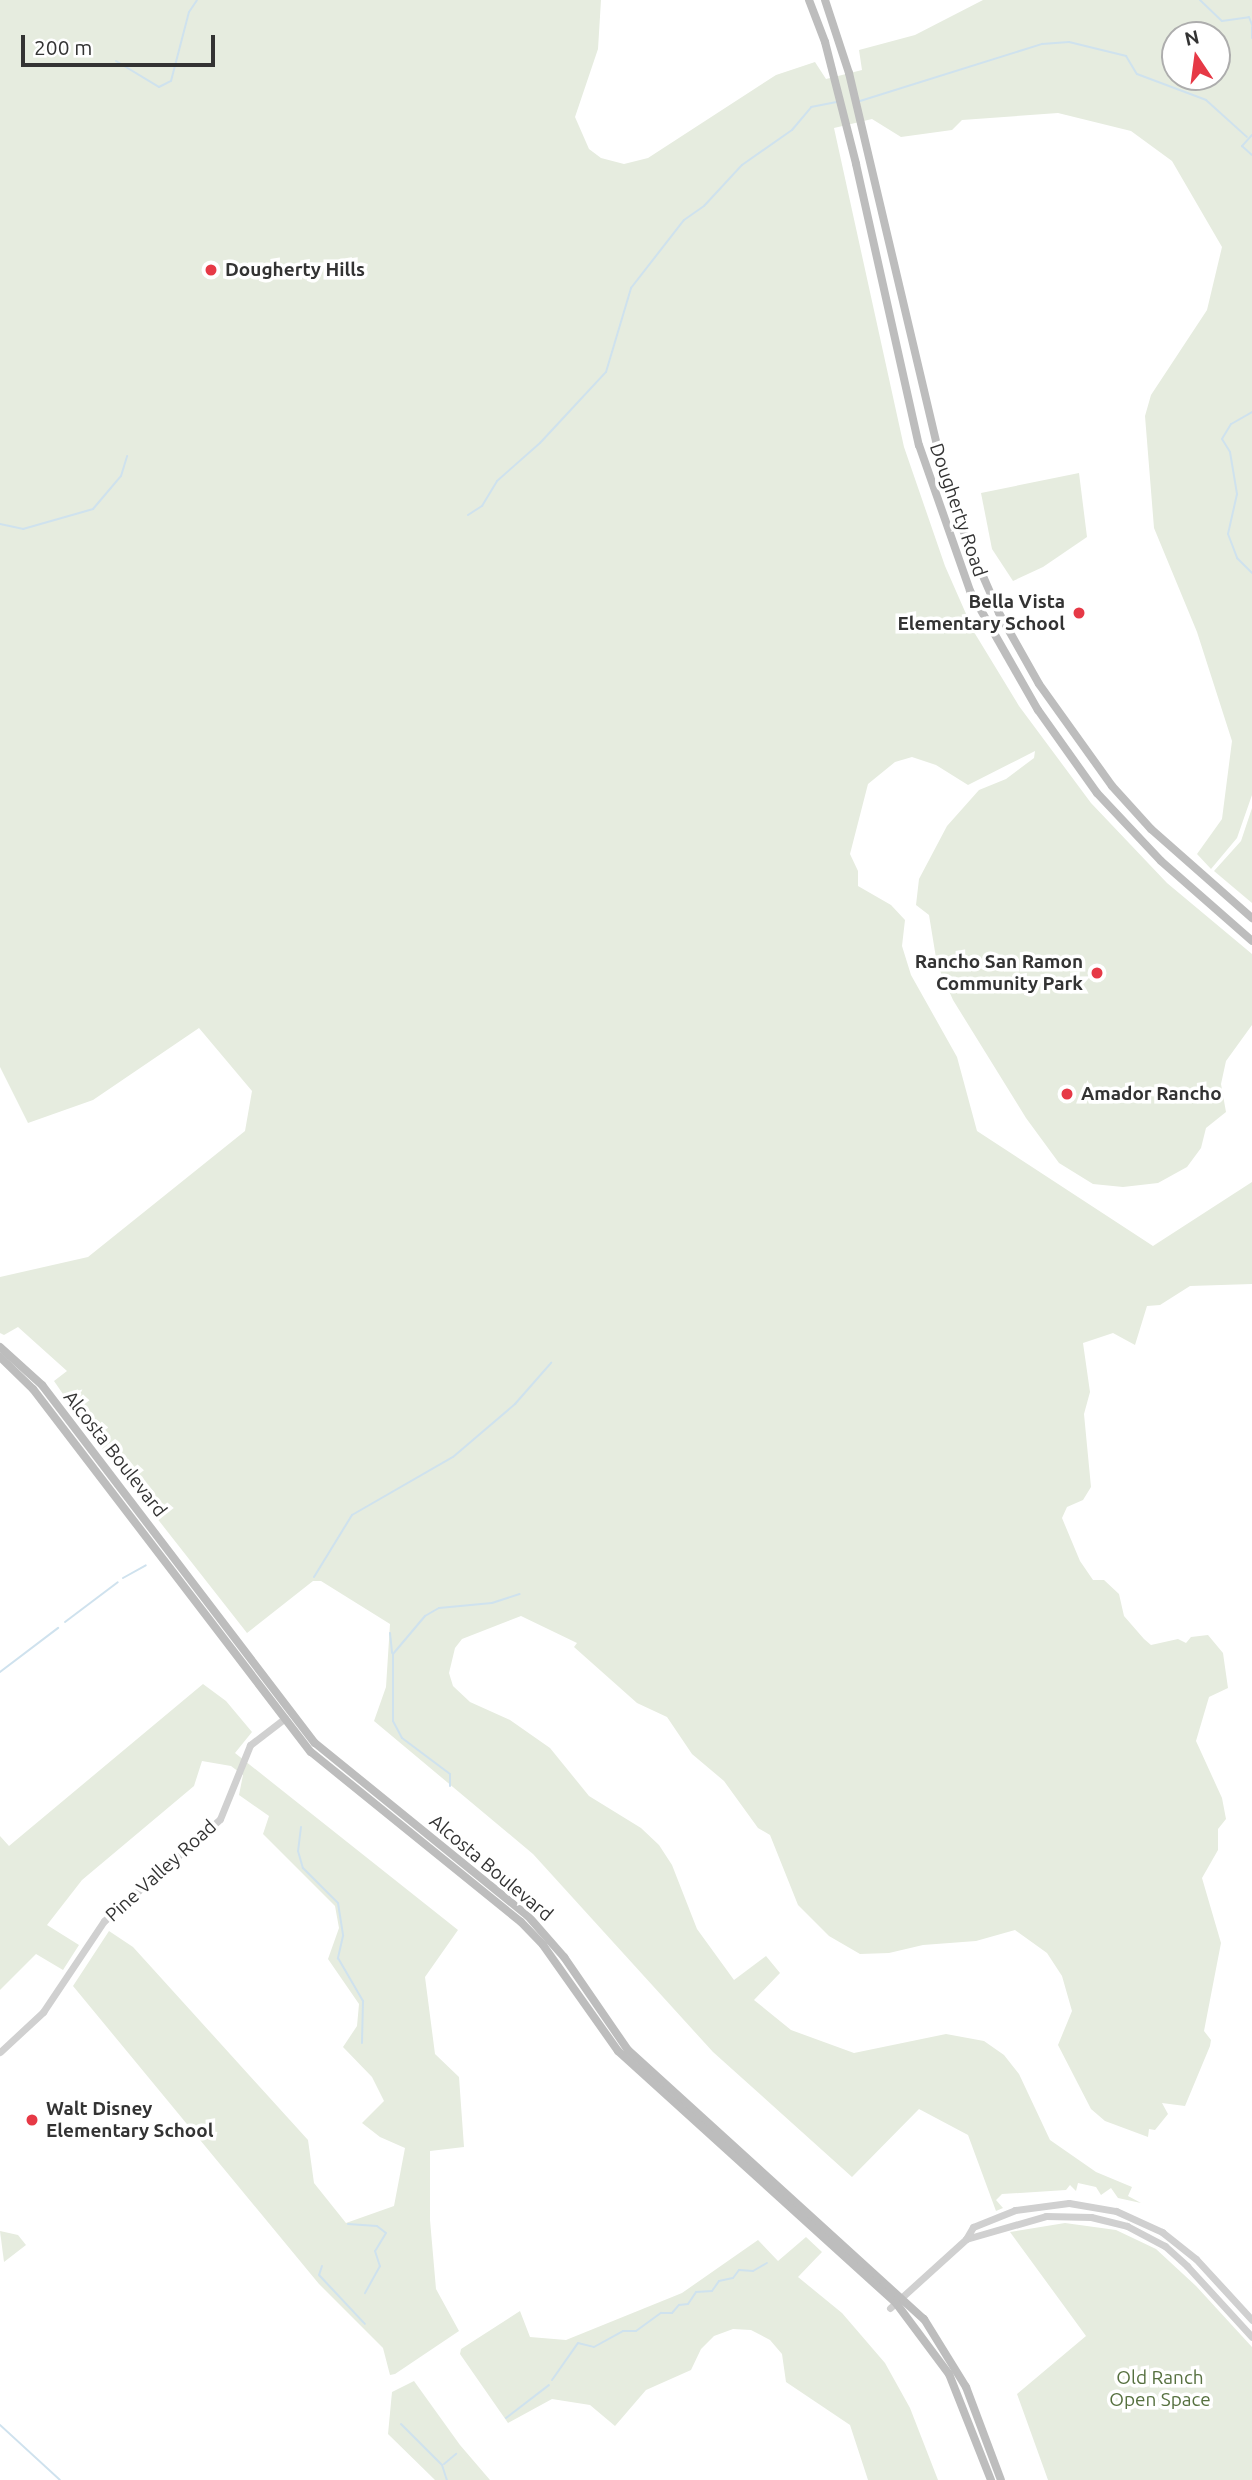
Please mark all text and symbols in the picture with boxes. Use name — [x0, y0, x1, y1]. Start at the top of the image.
scale bar — [24, 21, 219, 65]
north arrow — [1161, 21, 1231, 91]
text: N — [1182, 25, 1201, 50]
text: 200 m — [34, 35, 92, 59]
place label: Dougherty Hills — [225, 259, 365, 281]
marker: Dougherty Hills — [203, 262, 219, 278]
street label: Dougherty Road — [924, 440, 992, 580]
place label: Bella Vista Elementary School — [898, 591, 1065, 635]
marker: Bella Vista Elementary School — [1071, 605, 1087, 621]
place label: Rancho San Ramon Community Park — [915, 951, 1083, 995]
marker: Rancho San Ramon Community Park — [1089, 965, 1105, 981]
place label: Amador Rancho — [1081, 1083, 1222, 1105]
marker: Amador Rancho — [1059, 1086, 1075, 1102]
street label: Alcosta Boulevard — [59, 1386, 171, 1522]
street label: Alcosta Boulevard — [425, 1810, 557, 1926]
street label: Pine Valley Road — [101, 1815, 221, 1927]
place label: Walt Disney Elementary School — [46, 2098, 213, 2142]
marker: Walt Disney Elementary School — [24, 2112, 40, 2128]
park label: Old Ranch Open Space — [1109, 2367, 1211, 2411]

